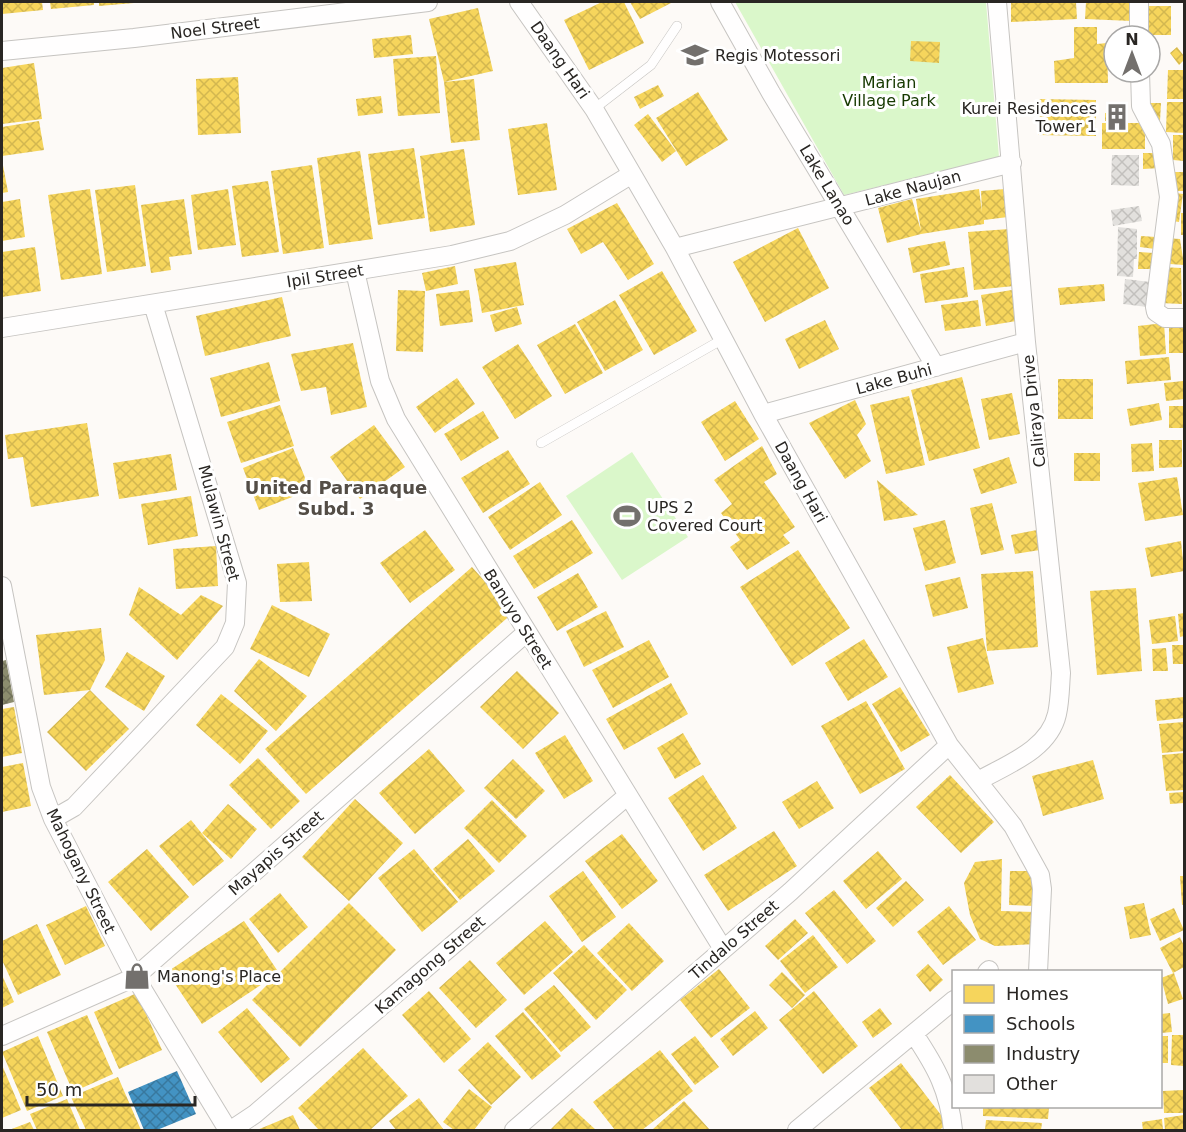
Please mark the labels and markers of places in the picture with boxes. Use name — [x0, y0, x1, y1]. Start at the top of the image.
school or university icon: Regis Motessori — [680, 40, 710, 70]
place label: Regis Motessori — [715, 46, 840, 65]
place label: Kurei Residences Tower 1 — [961, 99, 1097, 136]
building icon: Kurei Residences Tower 1 — [1102, 102, 1132, 132]
place label: UPS 2 Covered Court — [647, 498, 763, 535]
sports icon: UPS 2 Covered Court — [612, 501, 642, 531]
shop icon: Manong's Place — [122, 961, 152, 991]
place label: Manong's Place — [157, 967, 281, 986]

